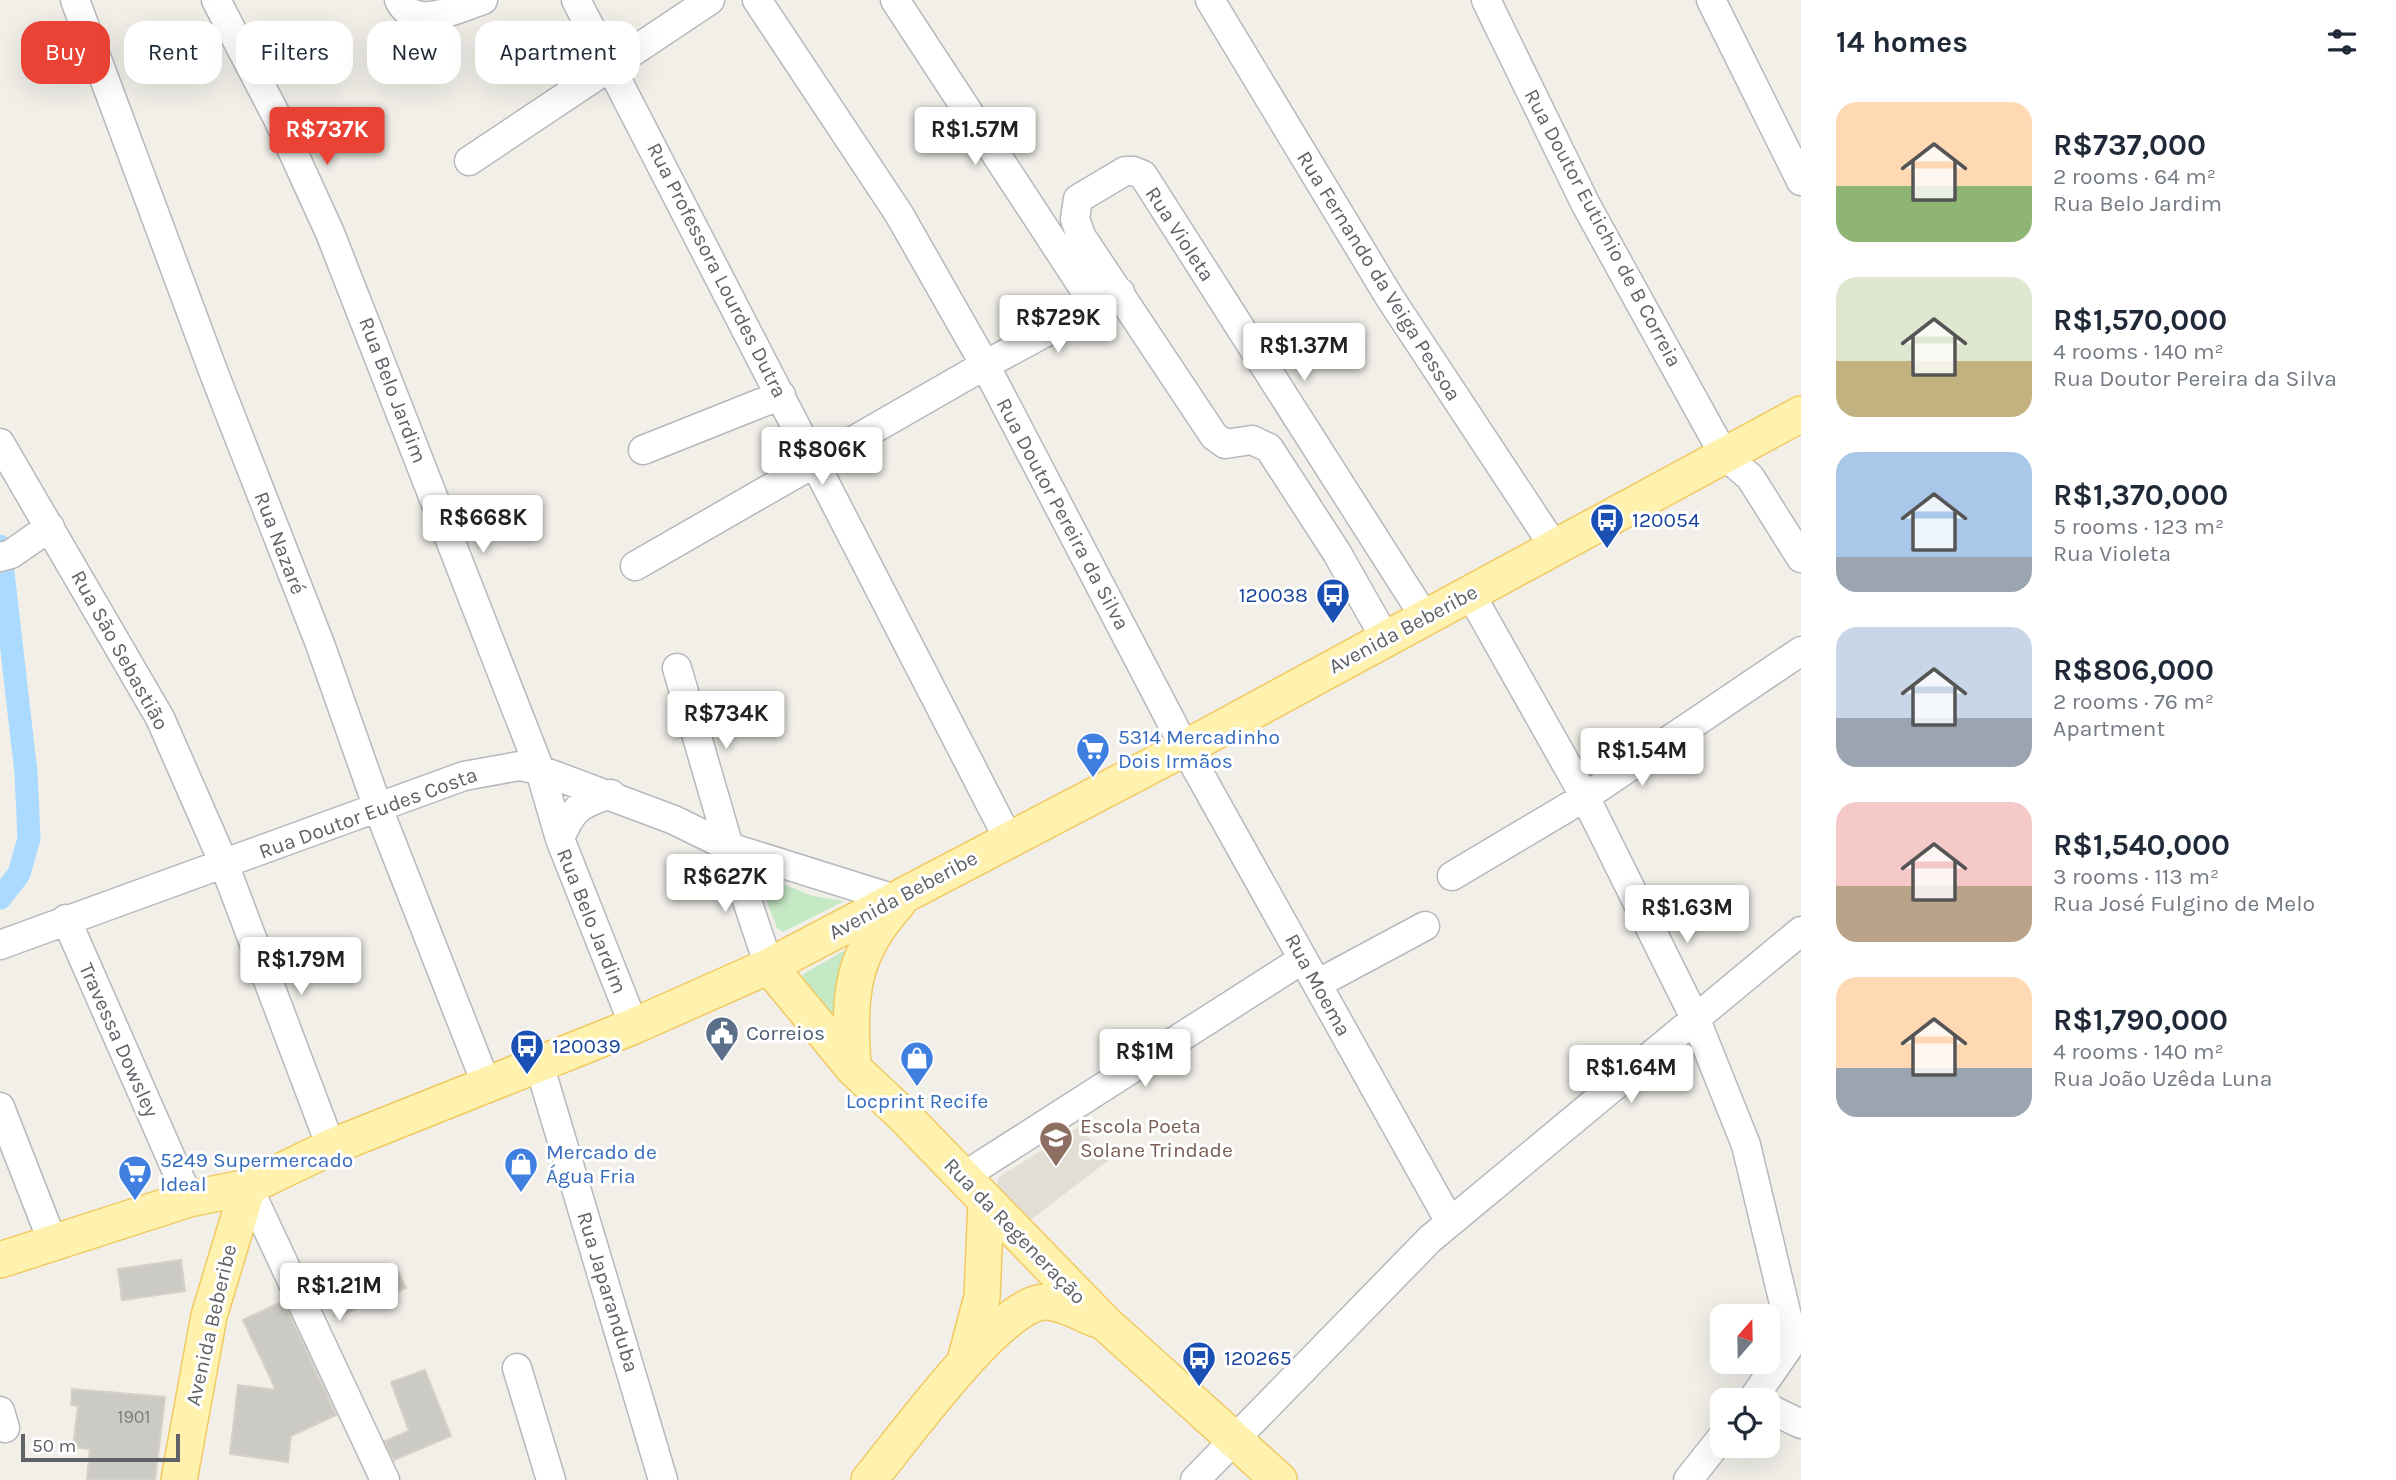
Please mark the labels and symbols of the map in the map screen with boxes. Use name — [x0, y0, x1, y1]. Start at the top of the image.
street label: Rua Doutor Eutichio de B Correia — [1519, 85, 1687, 371]
pin: R$737K — [270, 108, 384, 167]
pin: R$1.57M — [910, 108, 1040, 167]
street label: Rua Professora Lourdes Dutra — [642, 138, 792, 402]
street label: Rua Fernando da Veiga Pessoa — [1292, 147, 1466, 405]
street label: Rua Violeta — [1141, 182, 1219, 286]
pin: R$729K — [1001, 296, 1115, 355]
street label: Rua Belo Jardim — [354, 314, 432, 466]
pin: R$1.37M — [1239, 324, 1369, 383]
street label: Rua Doutor Pereira da Silva — [992, 394, 1134, 634]
pin: R$806K — [765, 428, 879, 487]
street label: Rua Nazaré — [249, 488, 311, 598]
pin: R$668K — [426, 496, 540, 555]
bus stop icon: 120054 — [1588, 501, 1626, 550]
place label: 120054 — [1632, 508, 1700, 532]
street label: Rua São Sebastião — [66, 566, 174, 734]
bus stop icon: 120038 — [1314, 576, 1352, 625]
street label: Avenida Beberibe — [1325, 580, 1481, 678]
place label: 120038 — [1239, 583, 1308, 607]
pin: R$734K — [669, 692, 783, 751]
place label: 5314 Mercadinho Dois Irmãos — [1118, 725, 1280, 773]
pin: R$1.54M — [1577, 728, 1707, 788]
supermarket icon: 5314 Mercadinho Dois Irmãos — [1074, 730, 1112, 779]
street label: Rua Doutor Eudes Costa — [255, 762, 481, 864]
street label: Rua Belo Jardim — [552, 845, 632, 997]
street label: Avenida Beberibe — [825, 846, 981, 944]
pin: R$627K — [668, 855, 782, 914]
pin: R$1.63M — [1622, 886, 1752, 945]
street label: Rua Moema — [1280, 930, 1356, 1040]
pin: R$1.79M — [236, 937, 366, 997]
street label: Travessa Dowsley — [74, 959, 164, 1121]
public building icon: Correios — [703, 1014, 741, 1063]
place label: Correios — [746, 1021, 825, 1045]
bus stop icon: 120039 — [508, 1027, 546, 1076]
pin: R$1M — [1104, 1030, 1186, 1089]
place label: 120039 — [552, 1034, 621, 1058]
shop icon: Locprint Recife — [898, 1039, 936, 1088]
pin: R$1.64M — [1566, 1046, 1696, 1105]
place label: Locprint Recife — [846, 1089, 988, 1113]
place label: Escola Poeta Solane Trindade — [1080, 1114, 1233, 1162]
school or university icon: Escola Poeta Solane Trindade — [1037, 1119, 1075, 1168]
place label: Mercado de Água Fria — [546, 1140, 657, 1188]
shop icon: Mercado de Água Fria — [502, 1145, 540, 1194]
place label: 5249 Supermercado Ideal — [160, 1148, 353, 1196]
supermarket icon: 5249 Supermercado Ideal — [116, 1153, 154, 1202]
street label: Rua da Regeneração — [939, 1153, 1091, 1309]
street label: Rua Japaranduba — [572, 1209, 644, 1375]
street label: Avenida Beberibe — [181, 1242, 241, 1408]
pin: R$1.21M — [274, 1264, 404, 1323]
north arrow — [1710, 1304, 1780, 1374]
bus stop icon: 120265 — [1180, 1339, 1218, 1388]
place label: 120265 — [1224, 1346, 1292, 1370]
house number: 1901 — [117, 1406, 151, 1428]
scale bar — [21, 1431, 180, 1463]

